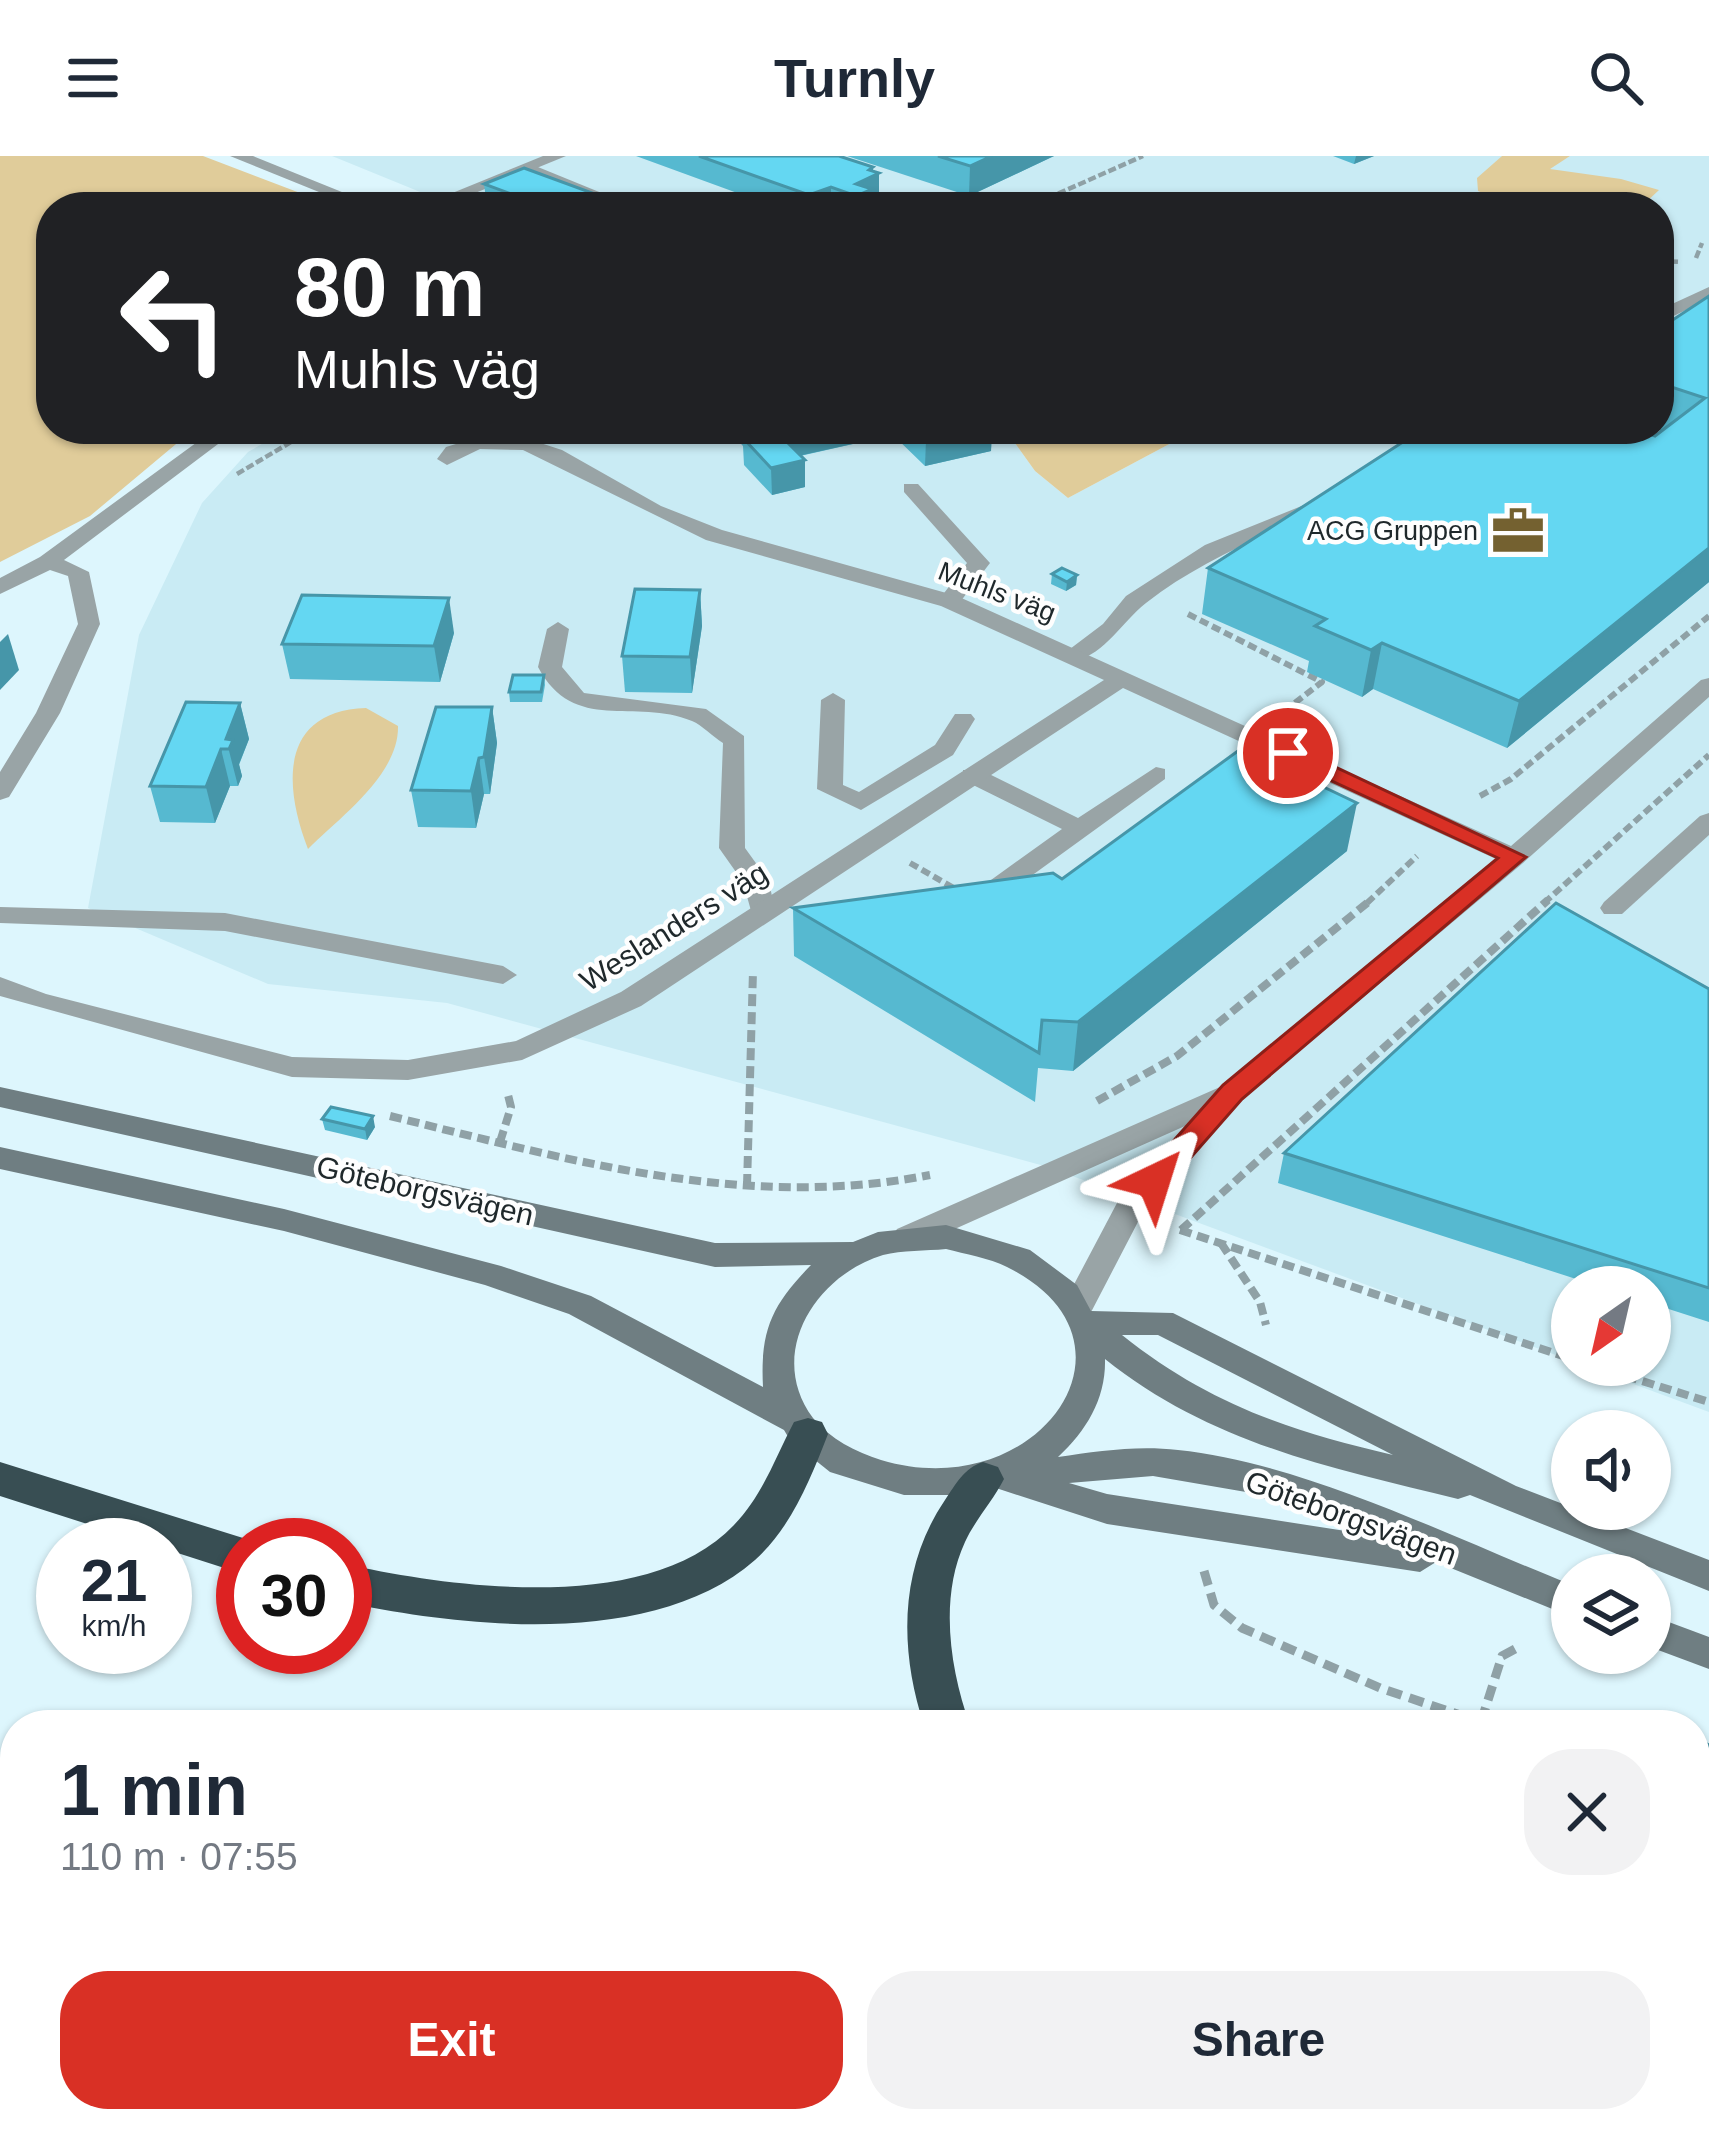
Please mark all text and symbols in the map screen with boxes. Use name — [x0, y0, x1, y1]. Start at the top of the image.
icon: menu — [60, 45, 126, 111]
icon: search — [1583, 45, 1649, 111]
text: Turnly — [774, 48, 935, 108]
icon: left — [96, 240, 252, 396]
text: 80 m — [294, 240, 485, 334]
text: Muhls väg — [294, 339, 540, 399]
office icon: ACG Gruppen — [1489, 502, 1547, 560]
place label: ACG Gruppen — [1307, 516, 1478, 546]
street label: Muhls väg — [934, 556, 1060, 628]
pin — [1237, 702, 1339, 804]
icon: arrive — [1255, 720, 1321, 786]
street label: Weslanders väg — [574, 856, 773, 997]
position arrow — [1091, 1118, 1217, 1244]
street label: Göteborgsvägen — [313, 1149, 537, 1232]
north arrow — [1551, 1266, 1671, 1386]
map controls — [1551, 1266, 1671, 1674]
button: sound — [1551, 1410, 1671, 1530]
street label: Göteborgsvägen — [1241, 1464, 1461, 1571]
speed limit sign: 30 — [216, 1518, 372, 1674]
text: 21 — [81, 1547, 147, 1614]
button: layers — [1551, 1554, 1671, 1674]
text: km/h — [81, 1609, 147, 1642]
button: close — [1524, 1749, 1650, 1875]
text: 1 min — [60, 1750, 248, 1830]
text: 110 m · 07:55 — [60, 1835, 298, 1878]
button: Exit — [60, 1971, 843, 2109]
button: Share — [867, 1971, 1650, 2109]

